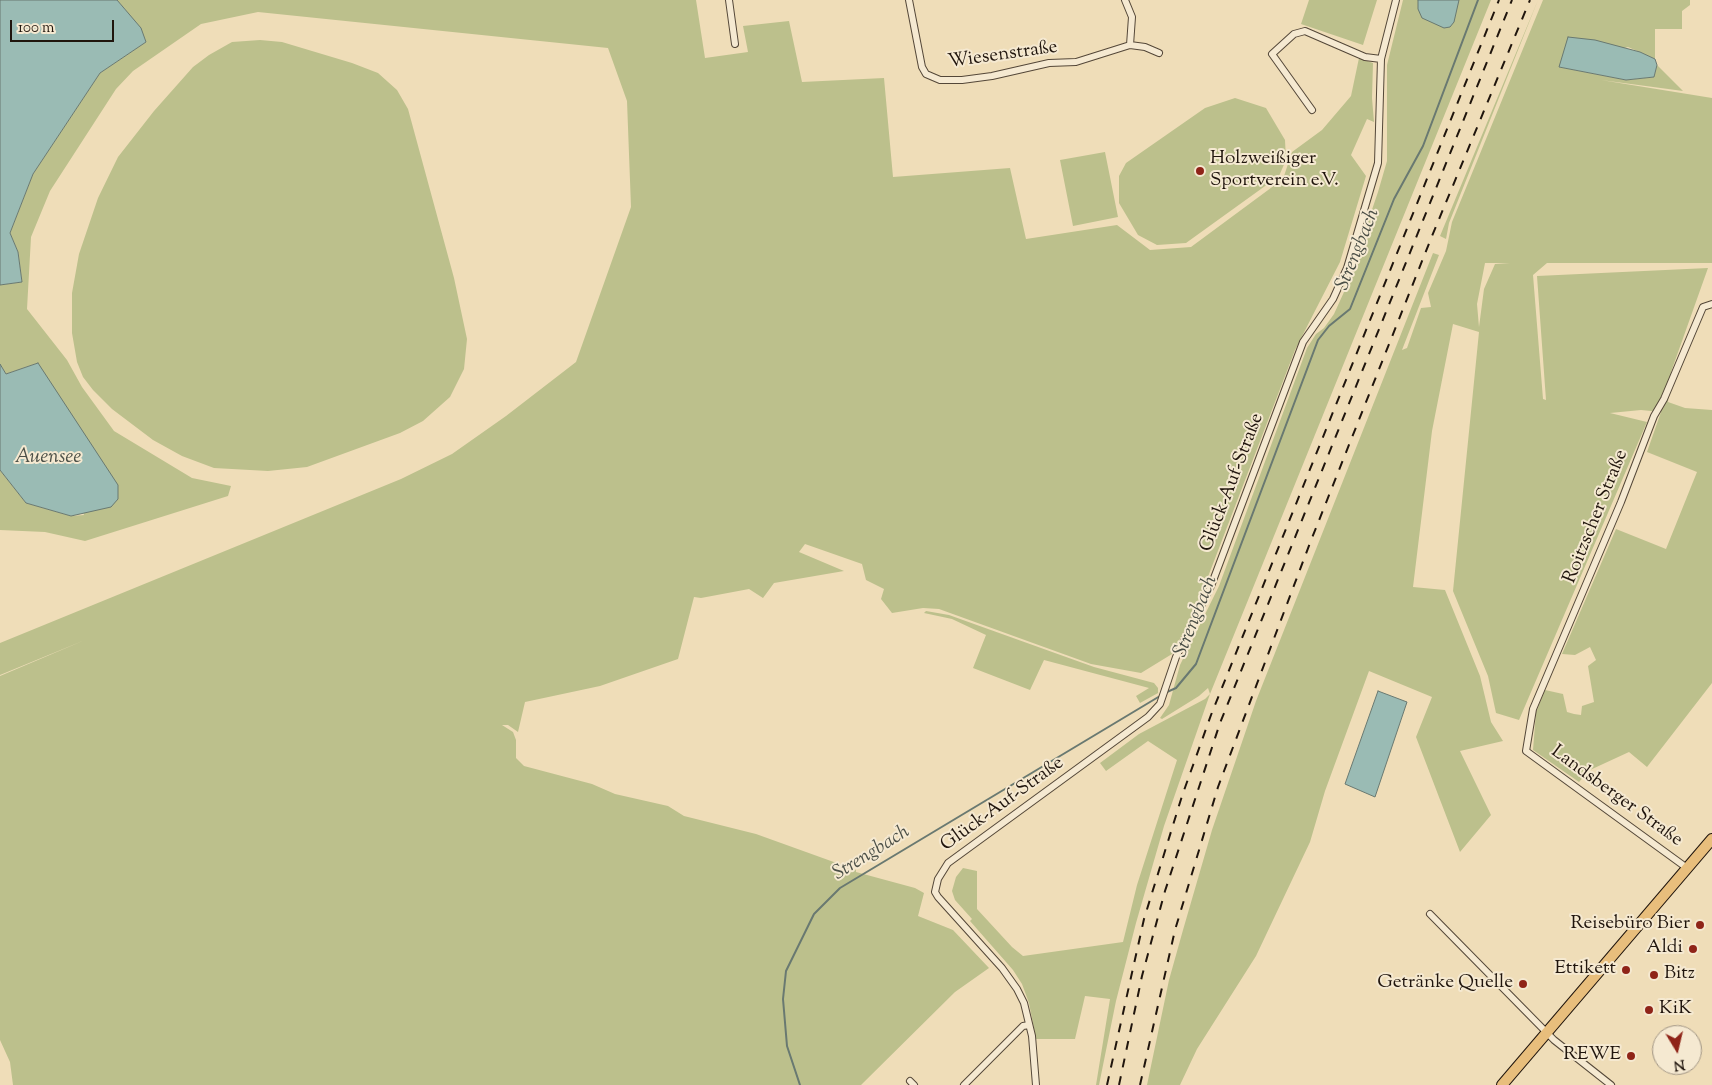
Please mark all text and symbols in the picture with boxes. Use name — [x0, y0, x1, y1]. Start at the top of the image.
scale bar — [12, 10, 116, 42]
text: 100 m — [18, 18, 54, 39]
street label: Wiesenstraße — [947, 37, 1059, 75]
place label: Holzweißiger Sportverein e.V. — [1210, 149, 1339, 193]
marker: Holzweißiger Sportverein e.V. — [1194, 165, 1206, 177]
water label: Strengbach — [1332, 206, 1386, 294]
street label: Glück-Auf-Straße — [1196, 411, 1270, 555]
water label: Auensee — [15, 447, 81, 471]
street label: Roitzscher Straße — [1560, 447, 1634, 587]
water label: Strengbach — [1170, 573, 1224, 661]
street label: Landsberger Straße — [1546, 742, 1686, 852]
street label: Glück-Auf-Straße — [937, 753, 1069, 857]
water label: Strengbach — [829, 821, 915, 887]
place label: Reisebüro Bier — [1570, 914, 1690, 936]
marker: Reisebüro Bier — [1694, 919, 1706, 931]
place label: Aldi — [1646, 938, 1683, 960]
marker: Aldi — [1687, 943, 1699, 955]
place label: Ettikett — [1554, 959, 1616, 981]
marker: Ettikett — [1620, 964, 1632, 976]
place label: Bitz — [1664, 964, 1695, 986]
marker: Bitz — [1648, 969, 1660, 981]
place label: Getränke Quelle — [1377, 973, 1513, 995]
marker: Getränke Quelle — [1517, 978, 1529, 990]
place label: KiK — [1659, 999, 1692, 1021]
marker: KiK — [1643, 1004, 1655, 1016]
north arrow — [1652, 1025, 1702, 1075]
place label: REWE — [1563, 1045, 1621, 1067]
marker: REWE — [1625, 1050, 1637, 1062]
text: N — [1672, 1053, 1686, 1075]

